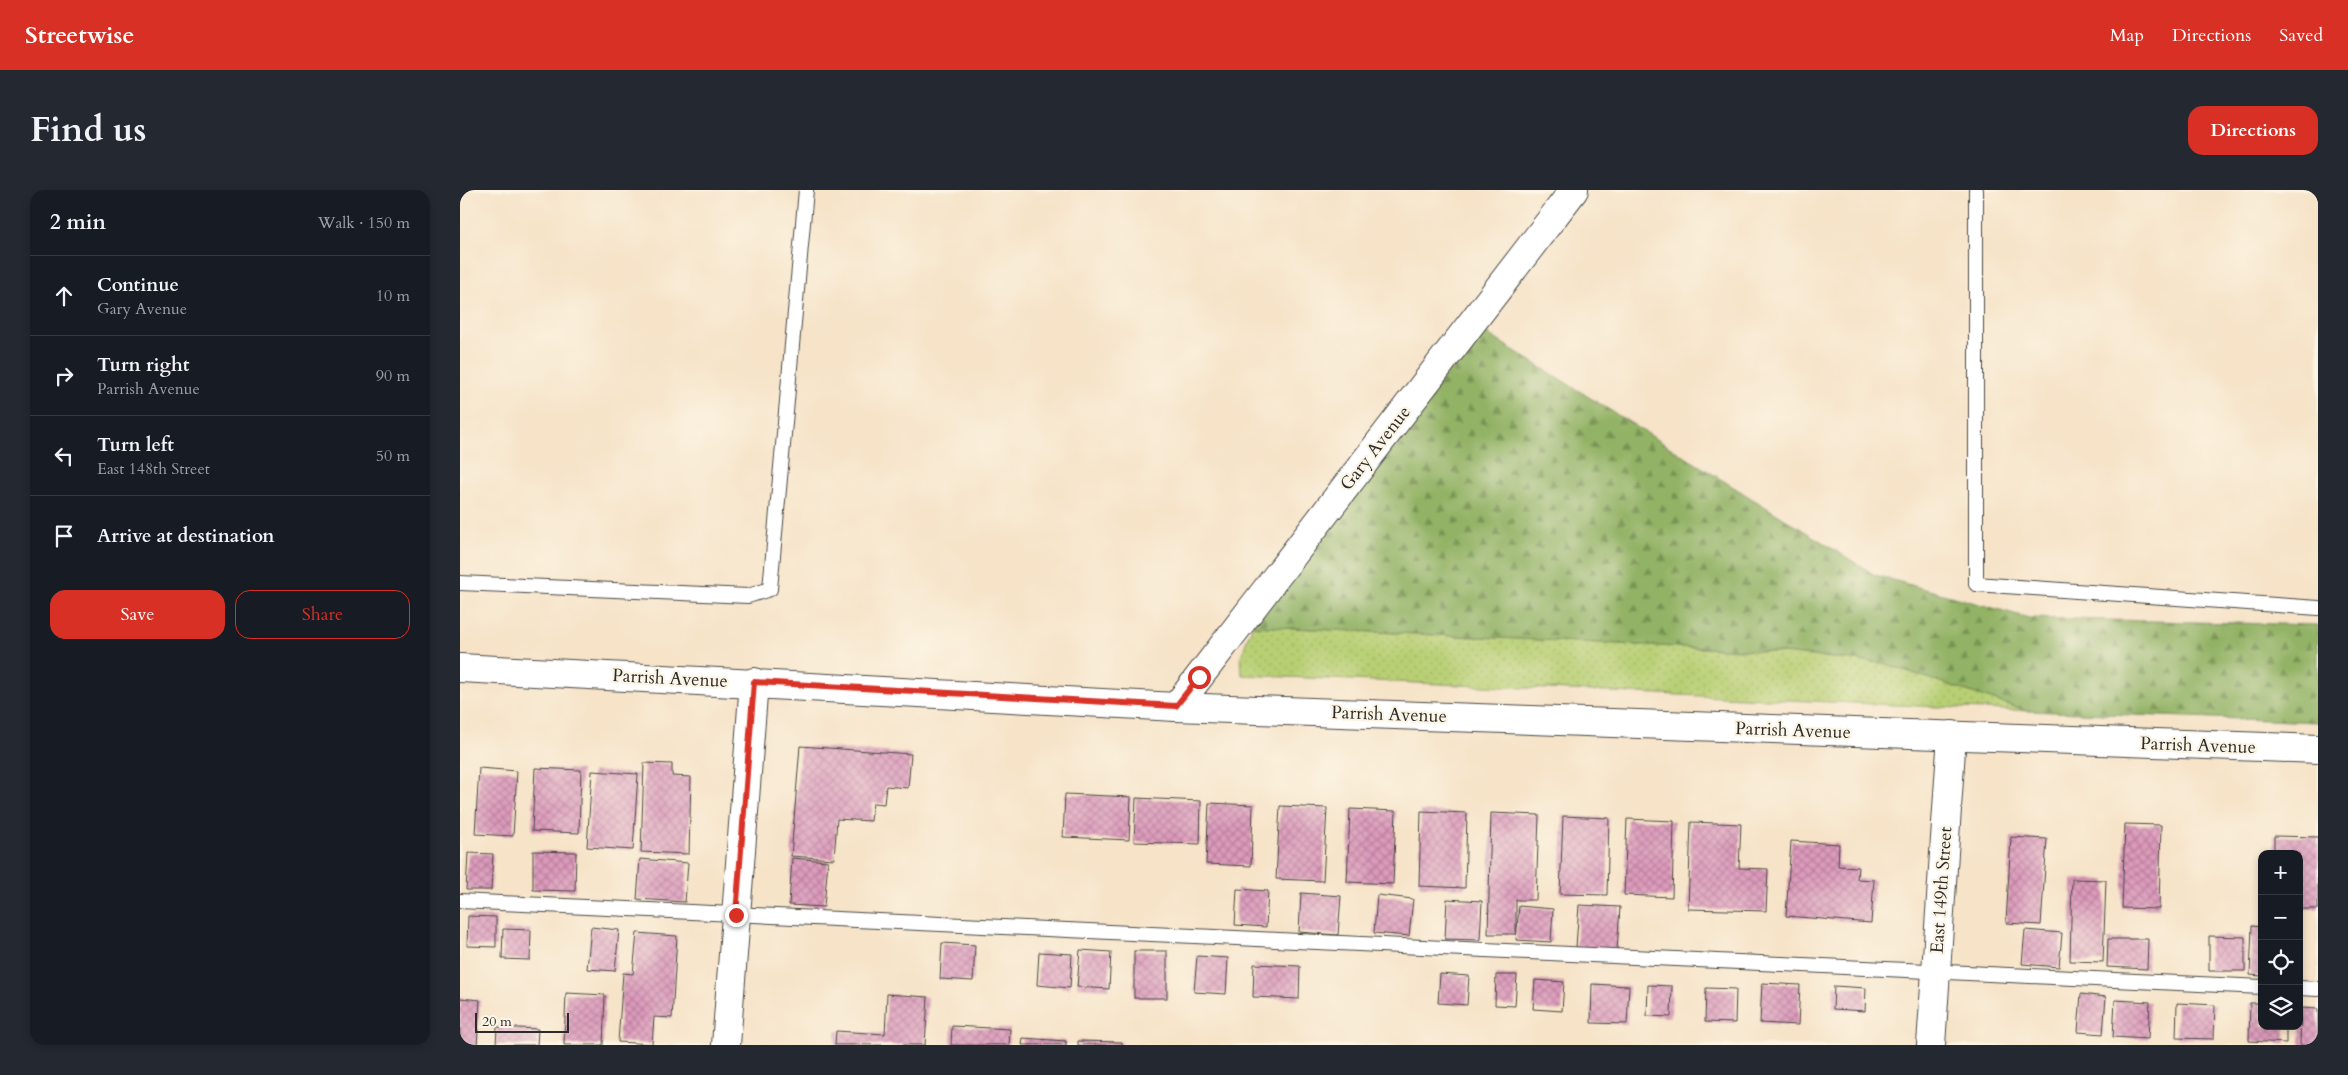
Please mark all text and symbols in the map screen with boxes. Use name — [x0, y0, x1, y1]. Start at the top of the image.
text: Streetwise — [25, 19, 134, 52]
text: Map — [2110, 23, 2144, 48]
text: Directions — [2172, 23, 2251, 48]
text: Saved — [2279, 23, 2323, 48]
text: Find us — [30, 106, 146, 154]
button: Directions — [2188, 106, 2318, 155]
text: 2 min — [50, 208, 106, 237]
text: Walk · 150 m — [318, 212, 410, 234]
text: Continue — [97, 272, 179, 298]
icon: ahead — [50, 282, 78, 310]
text: 10 m — [376, 285, 410, 307]
text: Gary Avenue — [97, 298, 187, 320]
text: Turn right — [97, 352, 189, 378]
icon: right — [50, 362, 78, 390]
text: 90 m — [376, 365, 410, 387]
text: Parrish Avenue — [97, 378, 200, 400]
street label: Gary Avenue — [1334, 401, 1416, 496]
text: Turn left — [97, 432, 174, 458]
icon: left — [50, 442, 78, 470]
text: 50 m — [376, 445, 410, 467]
text: East 148th Street — [97, 458, 210, 480]
icon: arrive — [50, 522, 78, 550]
text: Arrive at destination — [97, 523, 274, 549]
button: Save — [50, 590, 225, 639]
button: Share — [235, 590, 410, 639]
street label: Parrish Avenue — [612, 663, 728, 694]
route start — [1188, 666, 1211, 689]
street label: Parrish Avenue — [1331, 700, 1447, 729]
street label: Parrish Avenue — [1735, 716, 1851, 745]
street label: Parrish Avenue — [2140, 731, 2256, 760]
street label: East 149th Street — [1925, 826, 1958, 954]
map controls — [2258, 850, 2303, 1030]
button: + — [2258, 850, 2303, 895]
button: − — [2258, 895, 2303, 940]
route end — [725, 904, 748, 927]
button: locate — [2258, 940, 2303, 985]
button: layers — [2258, 985, 2303, 1030]
scale bar — [475, 1010, 569, 1033]
text: 20 m — [482, 1012, 512, 1031]

